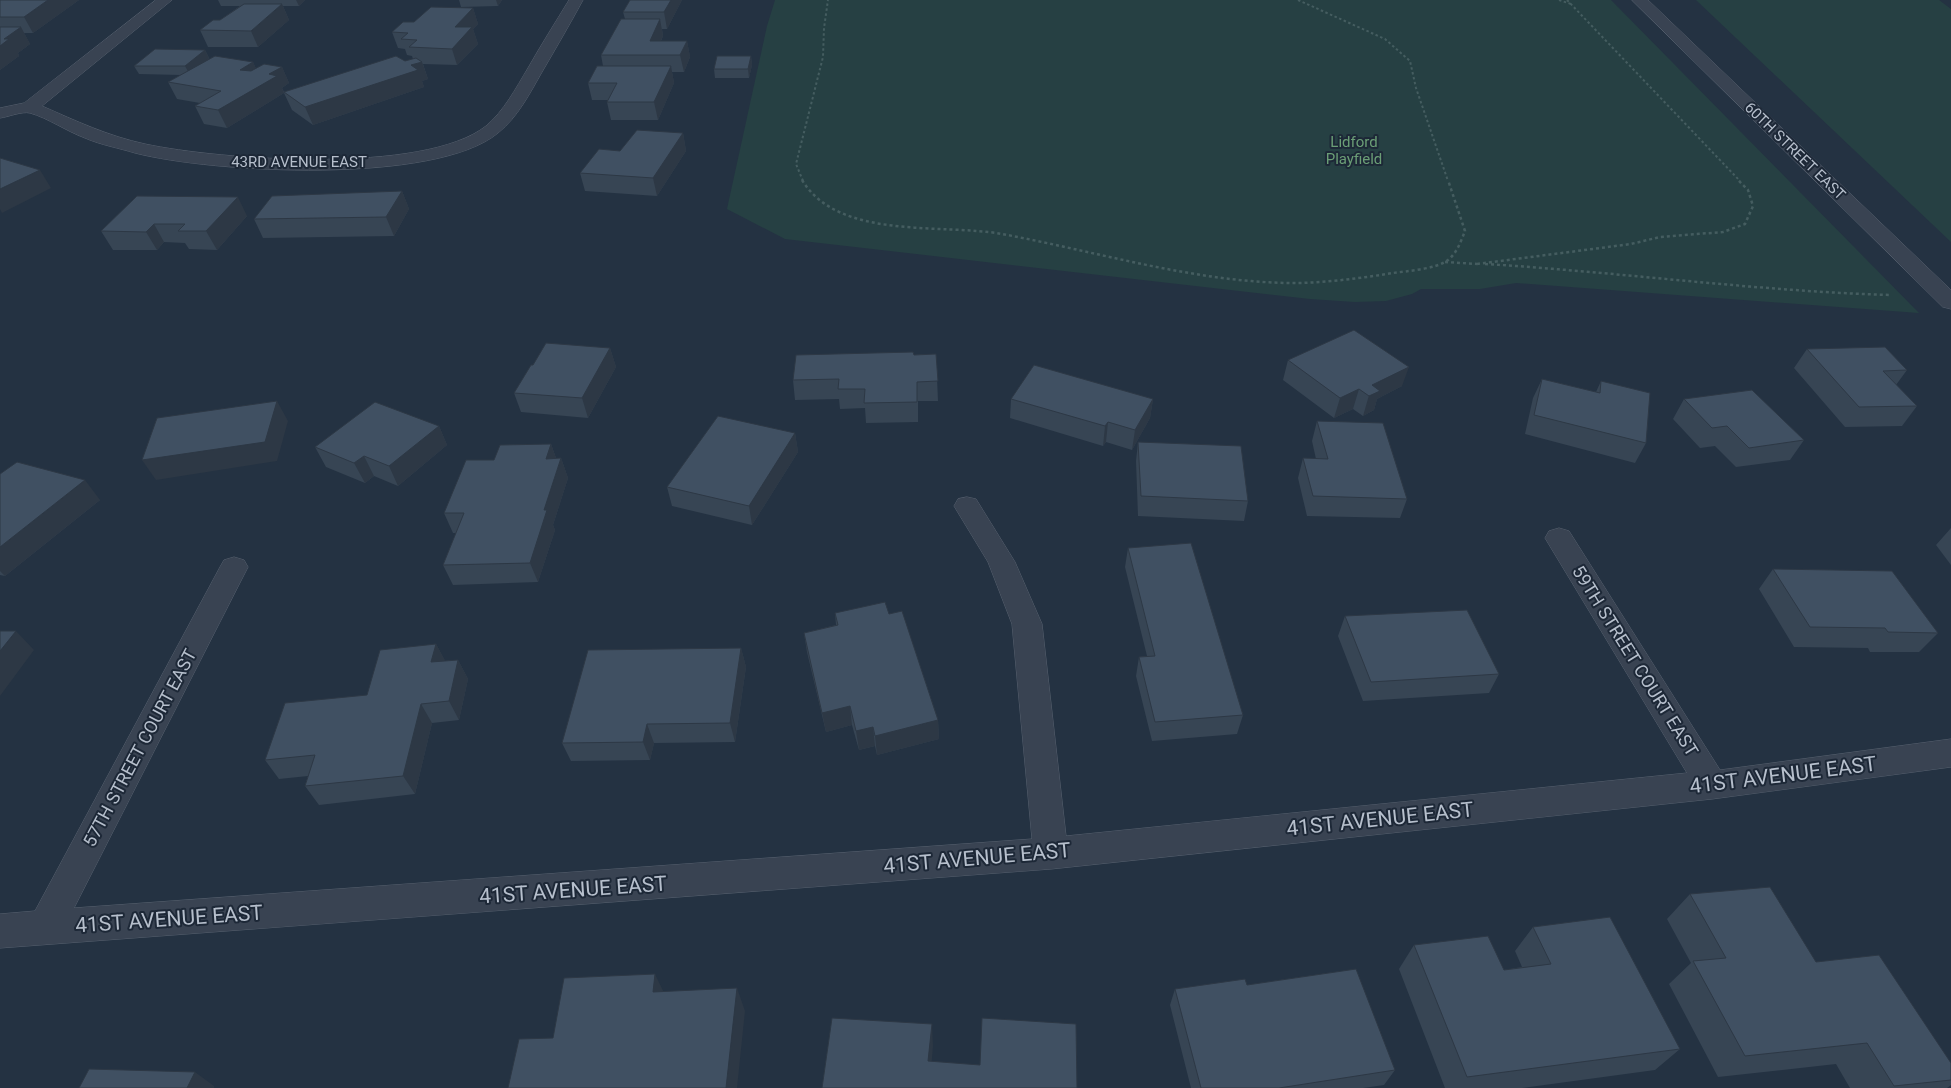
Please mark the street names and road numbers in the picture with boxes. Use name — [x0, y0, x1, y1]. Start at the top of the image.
street label: 60TH STREET EAST — [1741, 98, 1849, 204]
street label: 43RD AVENUE EAST — [231, 153, 367, 171]
street label: 59TH STREET COURT EAST — [1568, 562, 1703, 760]
street label: 57TH STREET COURT EAST — [78, 645, 201, 850]
street label: 41ST AVENUE EAST — [1688, 752, 1878, 798]
street label: 41ST AVENUE EAST — [1285, 797, 1475, 841]
street label: 41ST AVENUE EAST — [882, 838, 1072, 878]
street label: 41ST AVENUE EAST — [478, 871, 668, 909]
street label: 41ST AVENUE EAST — [74, 900, 264, 938]

